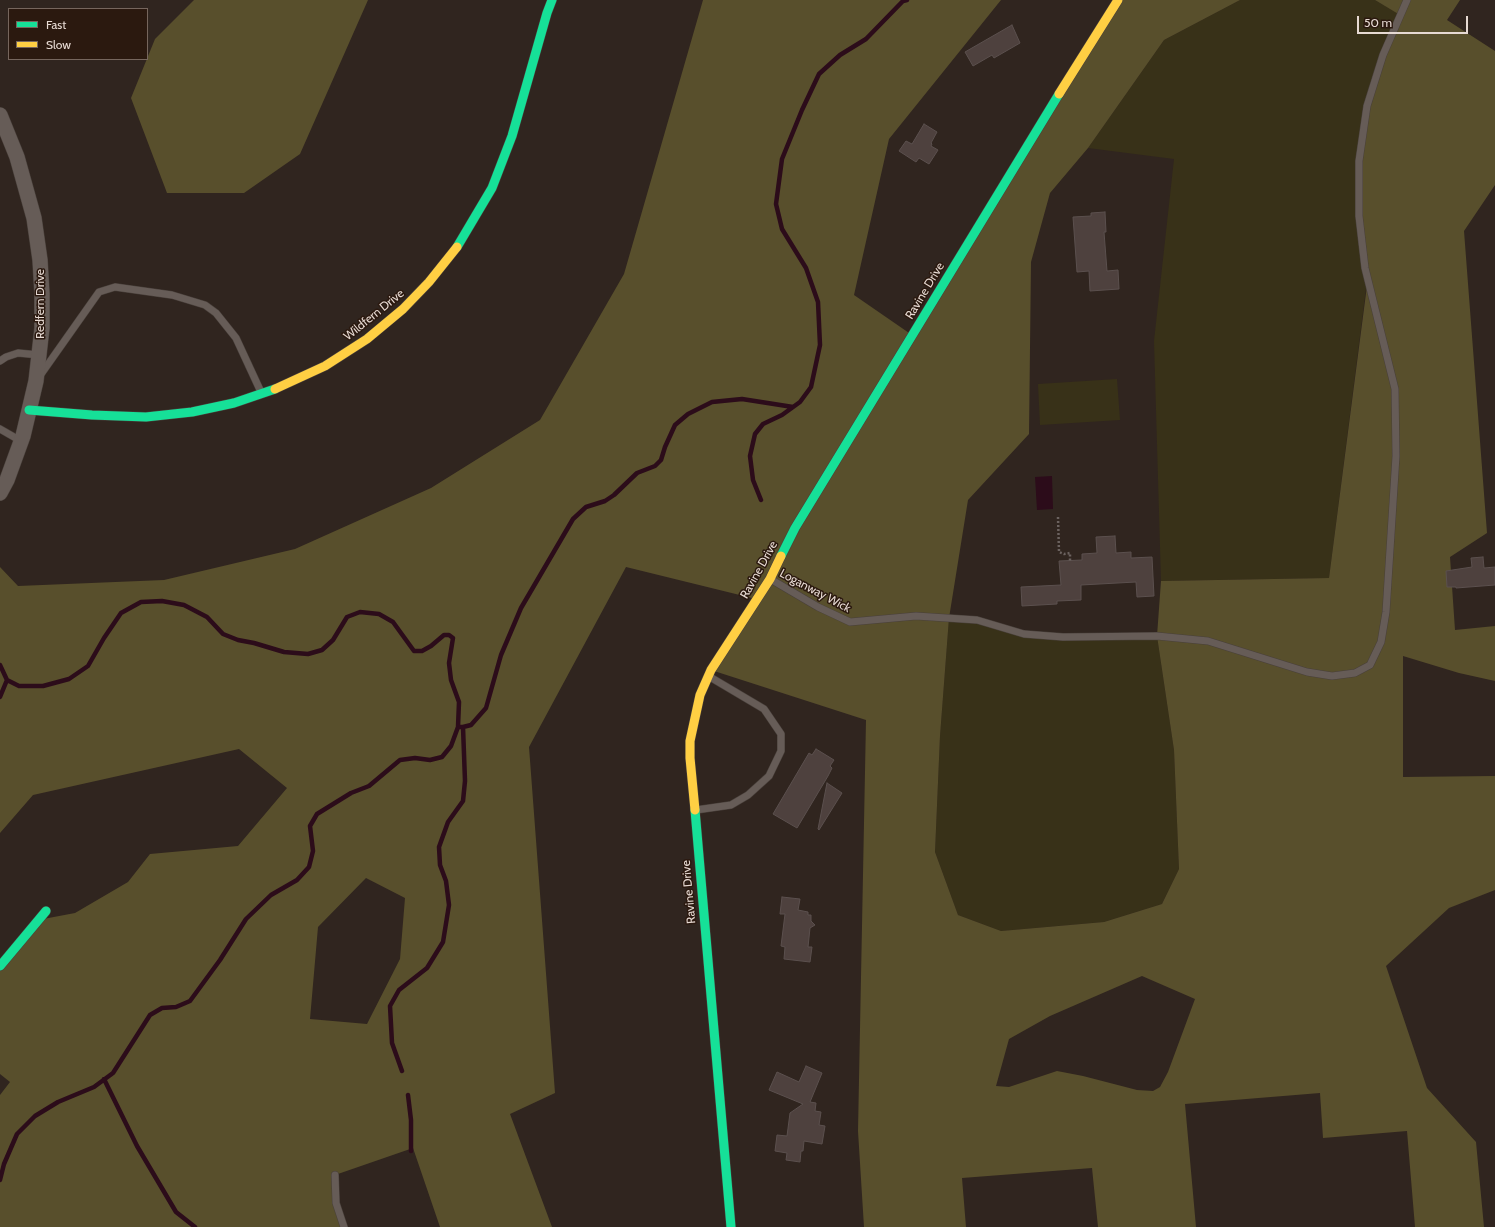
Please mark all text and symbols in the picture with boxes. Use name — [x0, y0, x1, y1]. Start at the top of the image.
legend — [8, 8, 148, 60]
scale bar — [1359, 8, 1470, 34]
text: 50 m — [1364, 15, 1392, 30]
text: Fast — [46, 17, 66, 32]
text: Slow — [46, 37, 71, 52]
street label: Ravine Drive — [902, 260, 948, 322]
street label: Redfern Drive — [33, 269, 47, 339]
street label: Wildfern Drive — [341, 286, 407, 344]
street label: Ravine Drive — [737, 539, 781, 601]
street label: Loganway Wick — [777, 566, 853, 616]
street label: Ravine Drive — [679, 860, 699, 924]

